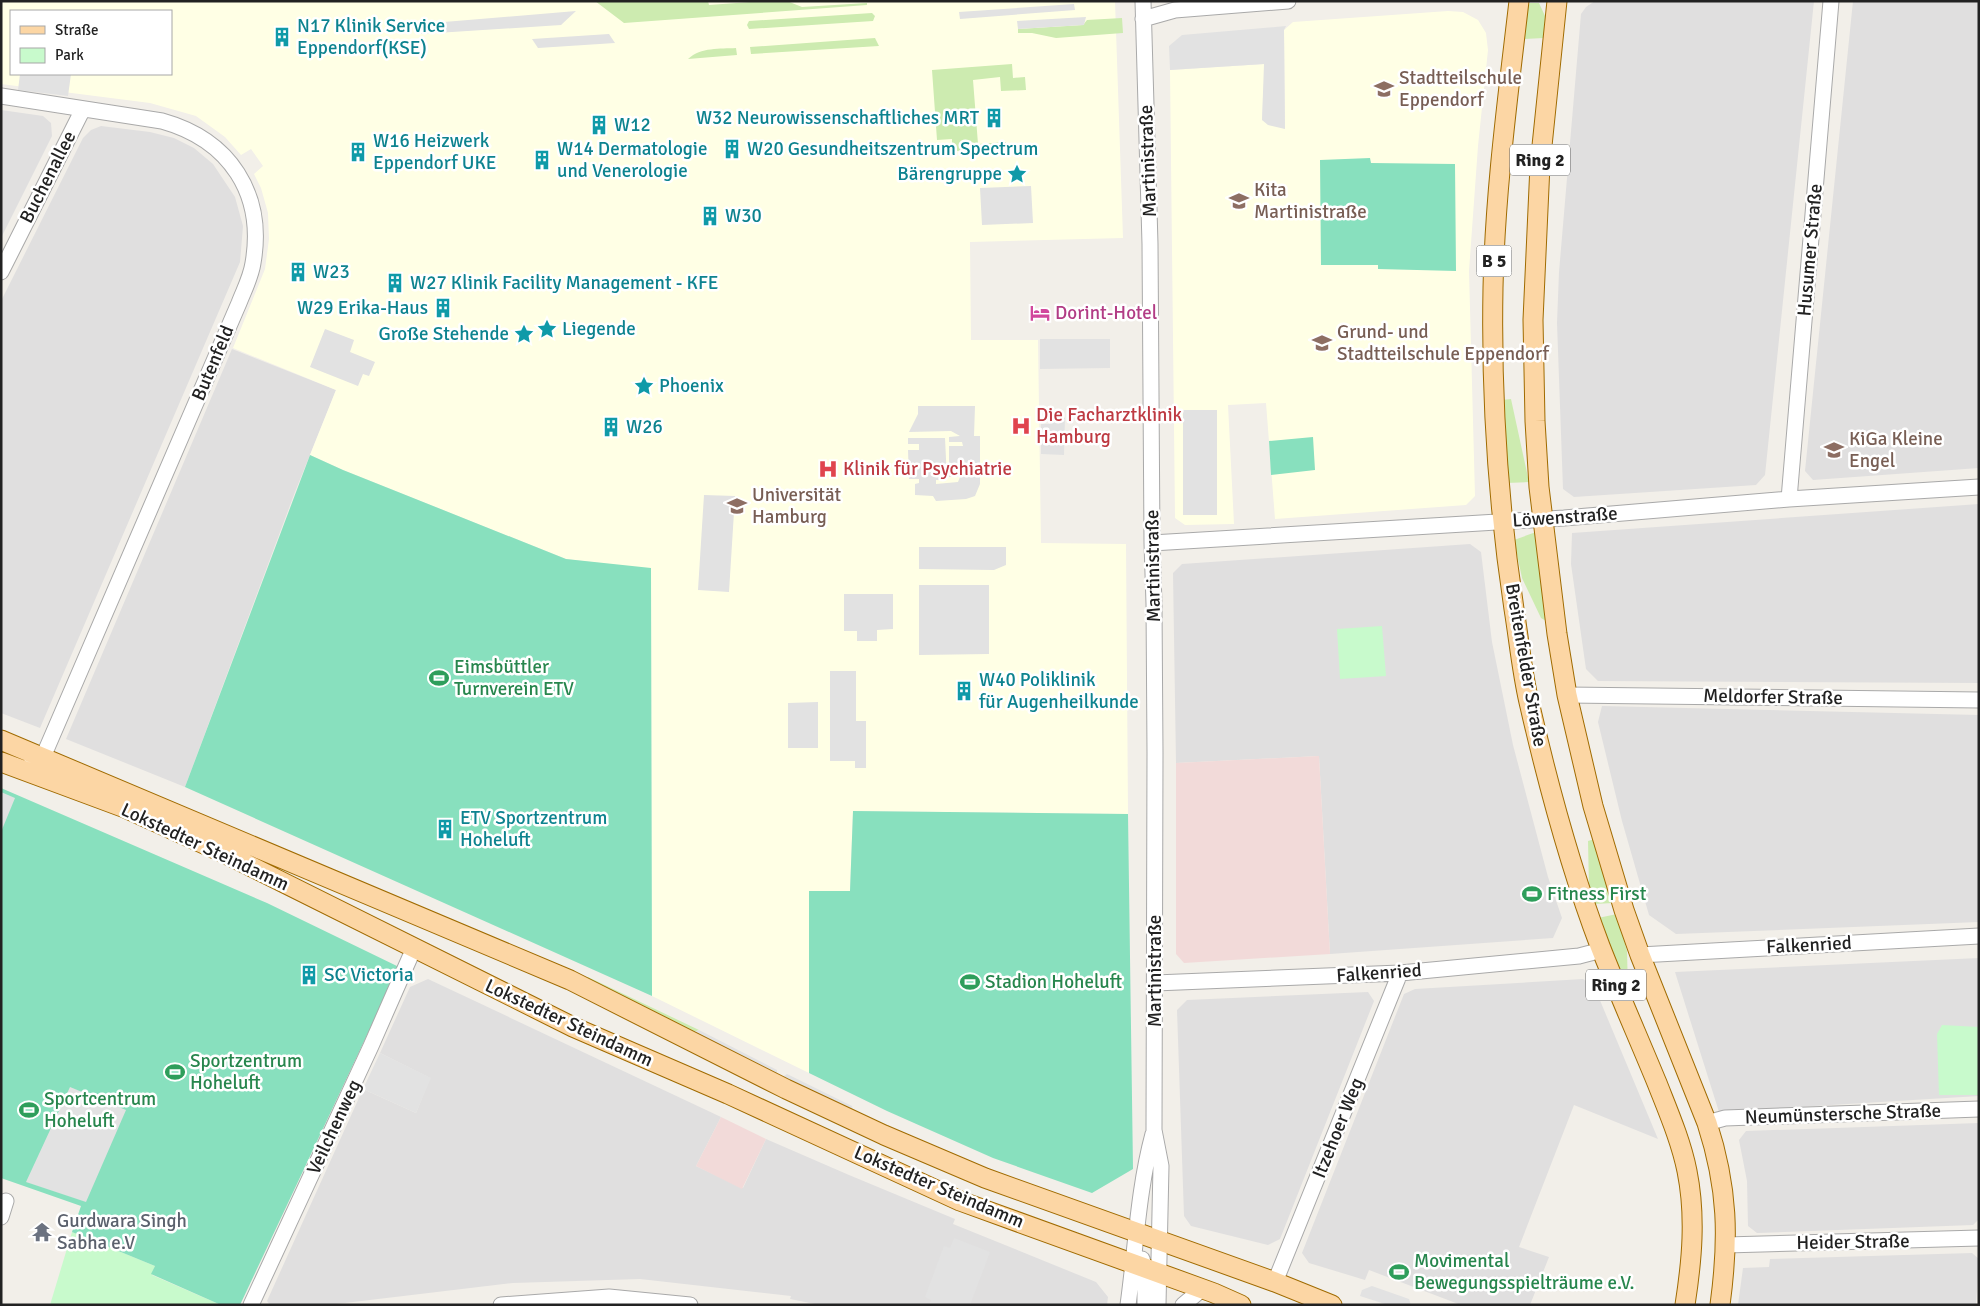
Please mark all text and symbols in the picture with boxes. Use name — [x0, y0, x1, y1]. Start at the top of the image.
legend — [10, 10, 172, 75]
place label: N17 Klinik Service Eppendorf(KSE) — [297, 14, 445, 60]
text: Straße — [55, 21, 99, 39]
building icon: N17 Klinik Service Eppendorf(KSE) — [271, 26, 293, 48]
text: Park — [55, 46, 84, 64]
place label: Stadtteilschule Eppendorf — [1399, 66, 1522, 112]
school or university icon: Stadtteilschule Eppendorf — [1373, 78, 1395, 100]
street label: Martinistraße — [1134, 104, 1162, 218]
place label: W32 Neurowissenschaftliches MRT — [696, 106, 980, 130]
building icon: W32 Neurowissenschaftliches MRT — [983, 107, 1005, 129]
place label: W12 — [614, 113, 651, 137]
building icon: W12 — [588, 114, 610, 136]
street label: Buchenallee — [15, 127, 81, 227]
place label: W16 Heizwerk Eppendorf UKE — [373, 129, 497, 175]
place label: W14 Dermatologie und Venerologie — [557, 137, 708, 183]
place label: W20 Gesundheitszentrum Spectrum — [747, 137, 1038, 161]
building icon: W20 Gesundheitszentrum Spectrum — [721, 138, 743, 160]
building icon: W16 Heizwerk Eppendorf UKE — [347, 141, 369, 163]
road number: Ring 2 — [1510, 144, 1570, 176]
building icon: W14 Dermatologie und Venerologie — [531, 149, 553, 171]
place label: Bärengruppe — [897, 162, 1002, 186]
place icon: Bärengruppe — [1006, 163, 1028, 185]
place label: Kita Martinistraße — [1254, 178, 1367, 224]
street label: Husumer Straße — [1792, 183, 1828, 317]
school or university icon: Kita Martinistraße — [1228, 190, 1250, 212]
place label: W30 — [725, 204, 762, 228]
building icon: W30 — [699, 205, 721, 227]
road number: B 5 — [1476, 246, 1512, 276]
place label: W23 — [313, 260, 350, 284]
building icon: W23 — [287, 261, 309, 283]
place label: W27 Klinik Facility Management - KFE — [410, 271, 719, 295]
building icon: W27 Klinik Facility Management - KFE — [384, 272, 406, 294]
place label: W29 Erika-Haus — [297, 296, 428, 320]
building icon: W29 Erika-Haus — [432, 297, 454, 319]
place label: Dorint-Hotel — [1055, 301, 1157, 325]
hotel icon: Dorint-Hotel — [1029, 302, 1051, 324]
place label: Liegende — [562, 317, 636, 341]
place icon: Liegende — [536, 318, 558, 340]
place label: Grund- und Stadtteilschule Eppendorf — [1337, 320, 1551, 366]
street label: Butenfeld — [186, 322, 240, 404]
place label: Große Stehende — [378, 322, 509, 346]
place icon: Große Stehende — [513, 323, 535, 345]
school or university icon: Grund- und Stadtteilschule Eppendorf — [1311, 332, 1333, 354]
place label: Phoenix — [659, 374, 724, 398]
place icon: Phoenix — [633, 375, 655, 397]
place label: Die Facharztklinik Hamburg — [1036, 403, 1183, 449]
place label: W26 — [626, 415, 663, 439]
hospital icon: Die Facharztklinik Hamburg — [1010, 415, 1032, 437]
building icon: W26 — [600, 416, 622, 438]
place label: KiGa Kleine Engel — [1849, 427, 1943, 473]
school or university icon: KiGa Kleine Engel — [1823, 439, 1845, 461]
place label: Klinik für Psychiatrie — [843, 457, 1012, 481]
hospital icon: Klinik für Psychiatrie — [817, 458, 839, 480]
place label: Universität Hamburg — [752, 483, 841, 529]
school or university icon: Universität Hamburg — [726, 495, 748, 517]
street label: Löwenstraße — [1512, 501, 1618, 533]
street label: Martinistraße — [1140, 509, 1166, 623]
street label: Breitenfelder Straße — [1500, 581, 1552, 749]
place label: Eimsbüttler Turnverein ETV — [454, 655, 574, 701]
sports icon: Eimsbüttler Turnverein ETV — [428, 667, 450, 689]
place label: W40 Poliklinik für Augenheilkunde — [979, 668, 1139, 714]
building icon: W40 Poliklinik für Augenheilkunde — [953, 680, 975, 702]
street label: Meldorfer Straße — [1703, 684, 1843, 710]
street label: Lokstedter Steindamm — [117, 798, 293, 896]
place label: ETV Sportzentrum Hoheluft — [460, 806, 607, 852]
building icon: ETV Sportzentrum Hoheluft — [434, 818, 456, 840]
place label: Fitness First — [1547, 882, 1647, 906]
sports icon: Fitness First — [1521, 883, 1543, 905]
street label: Martinistraße — [1143, 915, 1167, 1027]
street label: Falkenried — [1766, 931, 1852, 959]
street label: Falkenried — [1335, 958, 1423, 988]
place label: SC Victoria — [324, 963, 414, 987]
building icon: SC Victoria — [298, 964, 320, 986]
place label: Stadion Hoheluft — [985, 970, 1122, 994]
road number: Ring 2 — [1586, 970, 1646, 1000]
sports icon: Stadion Hoheluft — [959, 971, 981, 993]
street label: Lokstedter Steindamm — [481, 974, 657, 1072]
place label: Sportzentrum Hoheluft — [190, 1049, 302, 1095]
sports icon: Sportzentrum Hoheluft — [164, 1061, 186, 1083]
street label: Itzehoer Weg — [1307, 1074, 1369, 1182]
street label: Veilchenweg — [302, 1076, 366, 1178]
place label: Sportcentrum Hoheluft — [44, 1087, 156, 1133]
sports icon: Sportcentrum Hoheluft — [18, 1099, 40, 1121]
street label: Neumünstersche Straße — [1744, 1099, 1942, 1129]
street label: Lokstedter Steindamm — [850, 1140, 1028, 1234]
place label: Gurdwara Singh Sabha e.V — [57, 1209, 187, 1255]
temple icon: Gurdwara Singh Sabha e.V — [31, 1221, 53, 1243]
street label: Heider Straße — [1796, 1229, 1910, 1255]
place label: Movimental Bewegungsspielträume e.V. — [1414, 1249, 1635, 1295]
sports icon: Movimental Bewegungsspielträume e.V. — [1388, 1261, 1410, 1283]

